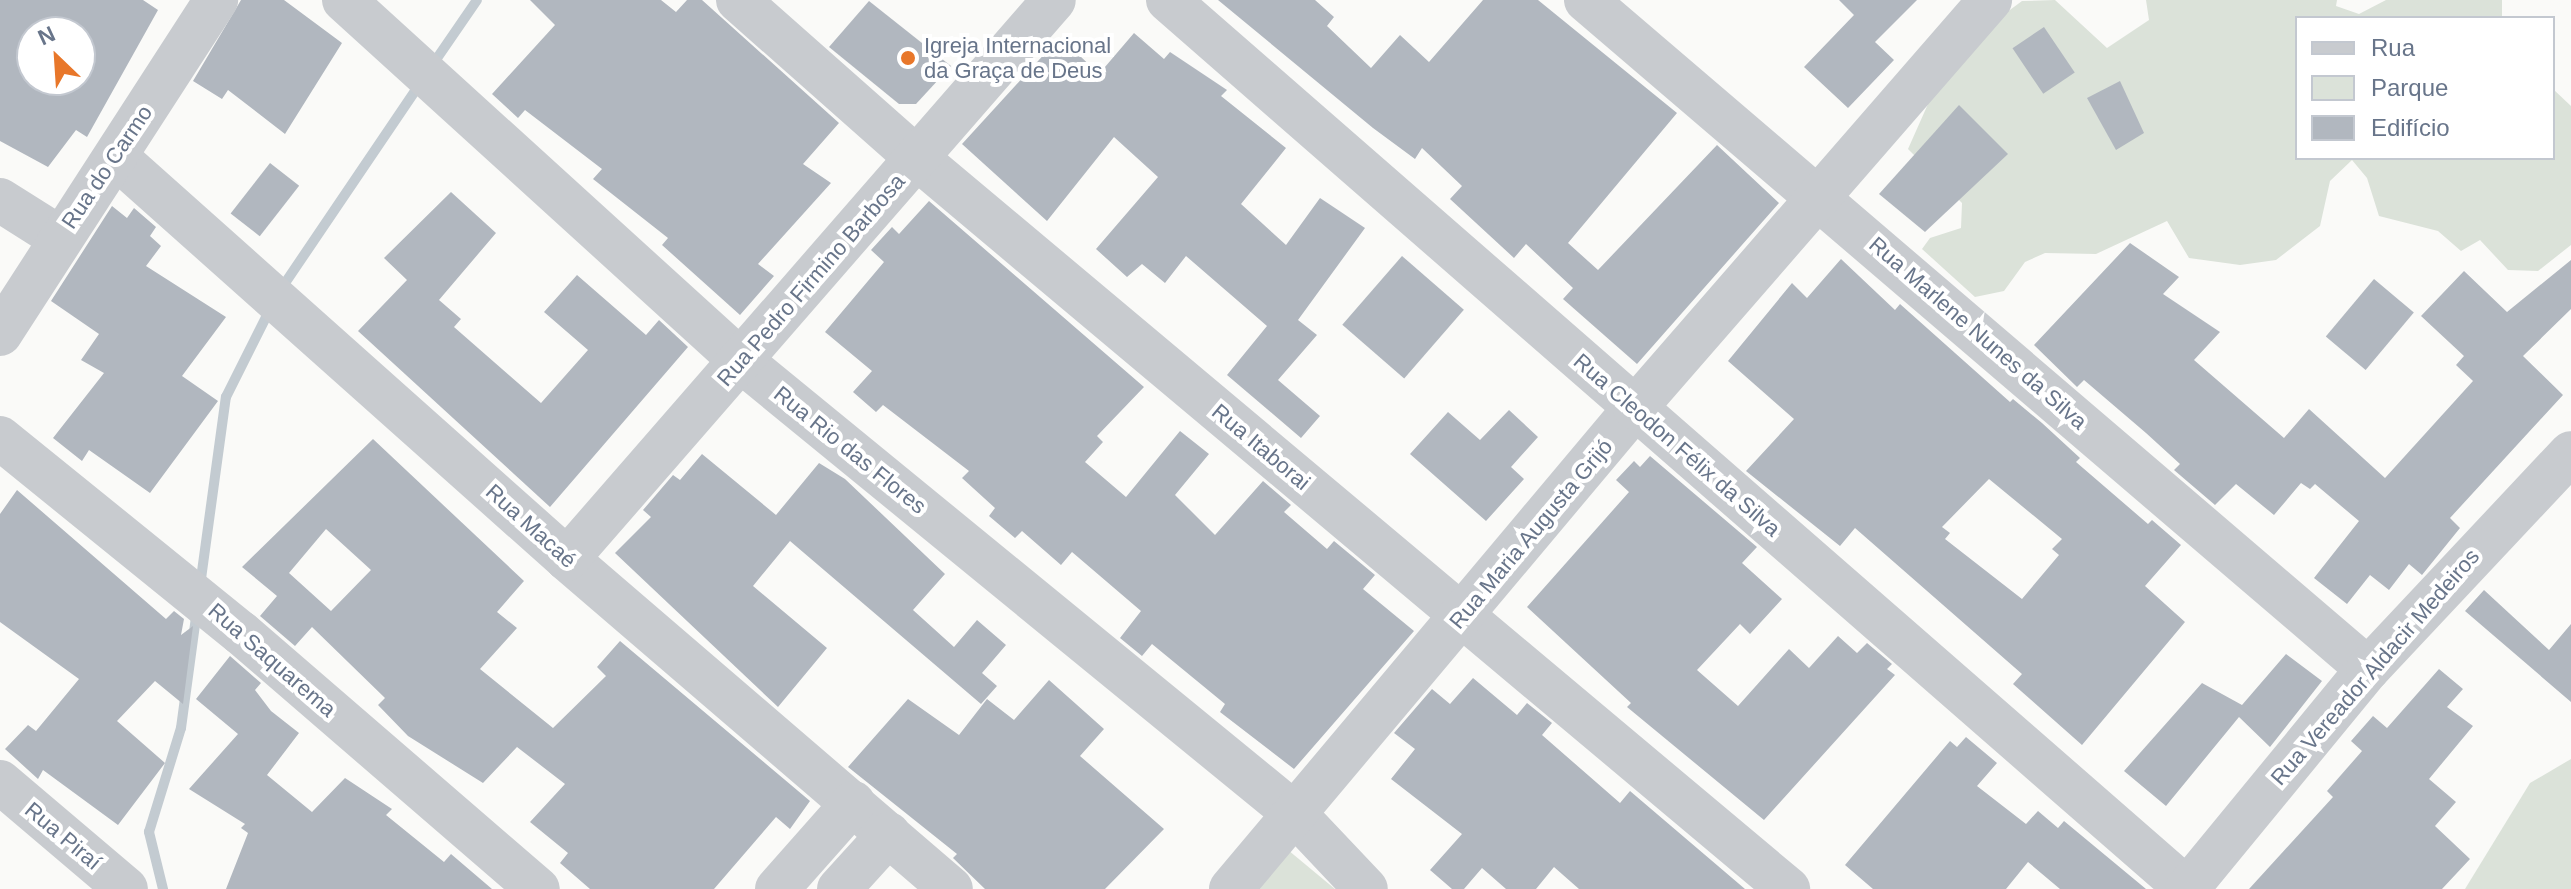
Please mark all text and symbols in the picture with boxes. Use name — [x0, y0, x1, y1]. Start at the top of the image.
north arrow — [16, 16, 96, 96]
legend — [2295, 16, 2555, 160]
text: N — [34, 21, 59, 50]
place label: Igreja Internacional da Graça de Deus — [924, 32, 1111, 84]
text: Rua — [2371, 34, 2415, 61]
marker: Igreja Internacional da Graça de Deus — [899, 49, 917, 67]
text: Parque — [2371, 74, 2448, 101]
street label: Rua do Carmo — [56, 100, 158, 234]
text: Edifício — [2371, 114, 2450, 141]
street label: Rua Pedro Firmino Barbosa — [712, 168, 910, 392]
street label: Rua Marlene Nunes da Silva — [1864, 231, 2092, 435]
street label: Rua Cleodon Félix da Silva — [1568, 348, 1786, 542]
street label: Rua Rio das Flores — [769, 380, 931, 520]
street label: Rua Itaborai — [1207, 398, 1315, 496]
street label: Rua Maria Augusta Grijó — [1443, 433, 1619, 635]
street label: Rua Macaé — [480, 479, 582, 573]
street label: Rua Vereador Aldacir Medeiros — [2265, 543, 2485, 791]
street label: Rua Saquarema — [203, 597, 341, 723]
street label: Rua Piraí — [19, 796, 107, 876]

